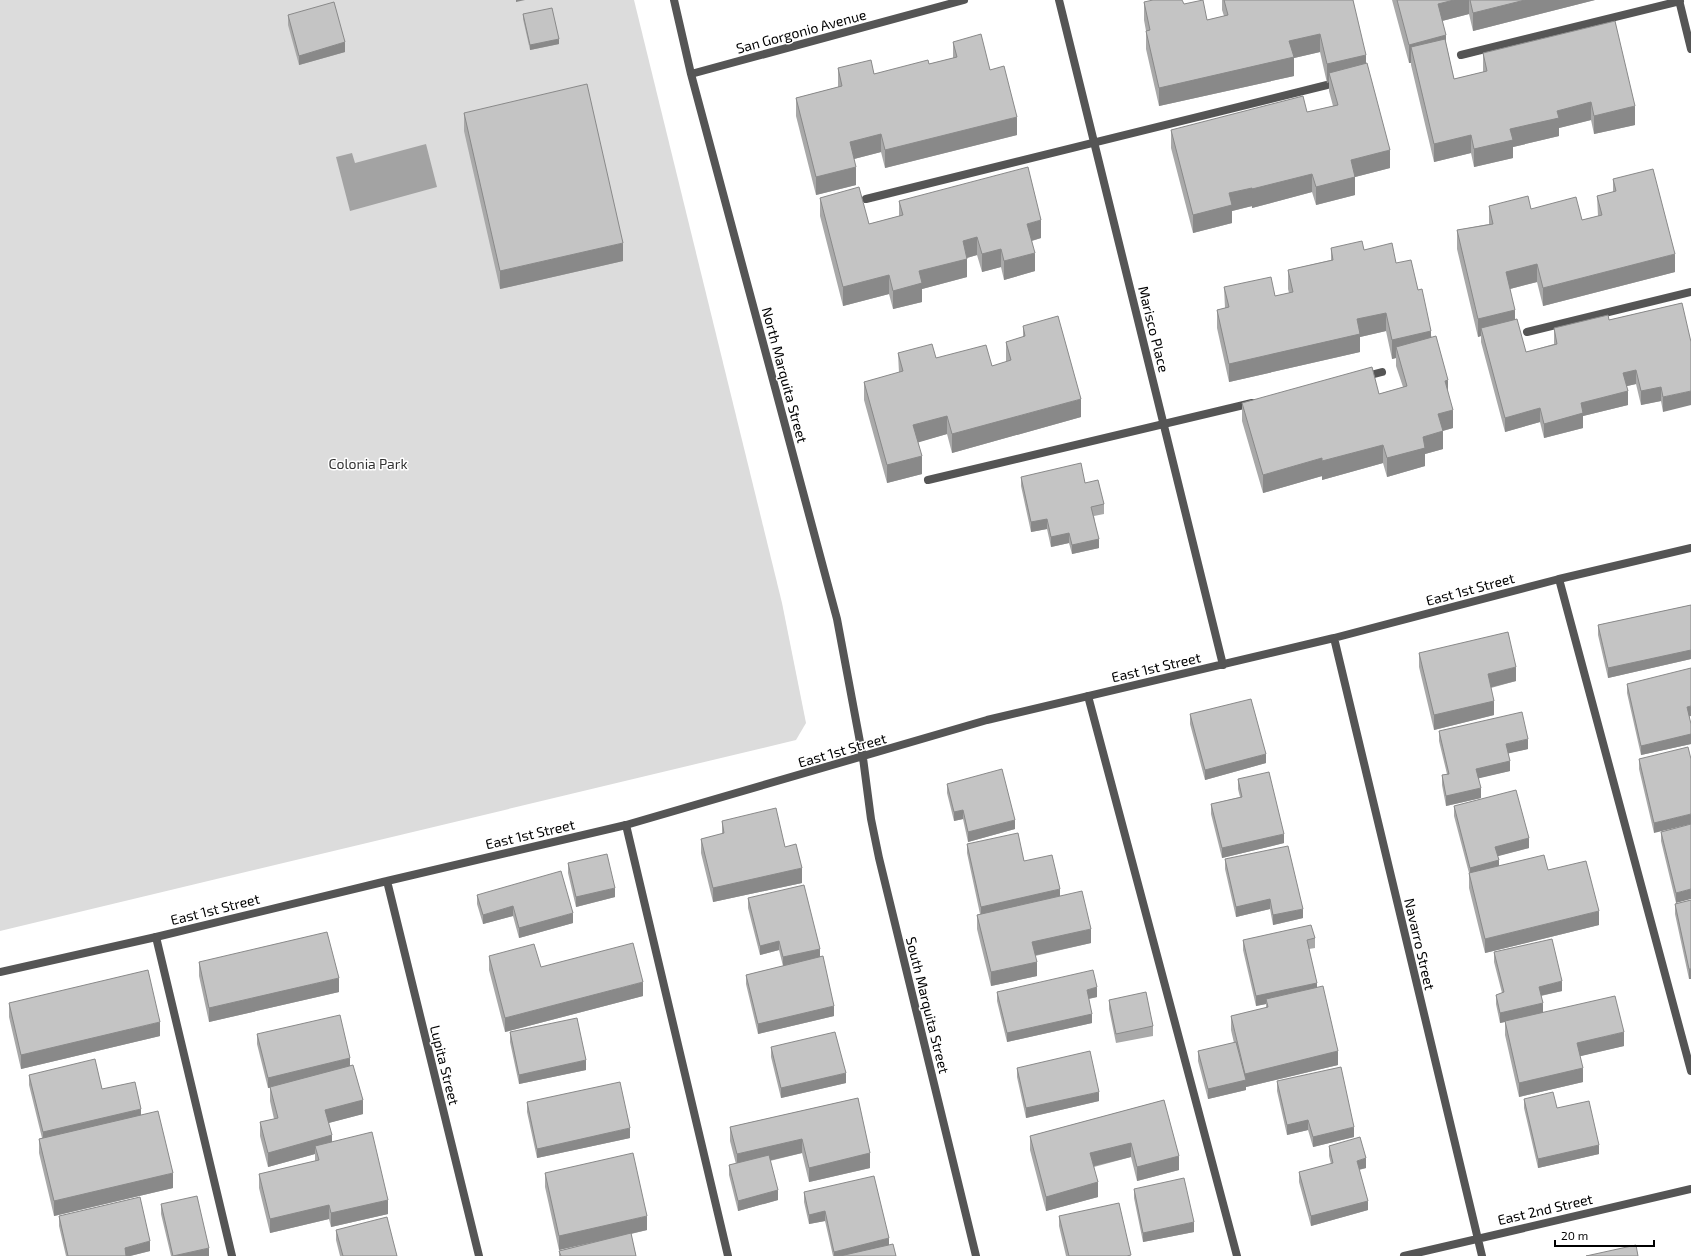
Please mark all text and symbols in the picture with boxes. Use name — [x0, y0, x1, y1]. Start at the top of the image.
street label: San Gorgonio Avenue — [734, 5, 868, 57]
street label: Marisco Place — [1135, 284, 1173, 374]
street label: North Marquita Street — [759, 305, 811, 445]
park label: Colonia Park — [328, 455, 408, 472]
street label: East 1st Street — [1424, 569, 1516, 609]
street label: East 1st Street — [1110, 648, 1202, 686]
street label: East 1st Street — [796, 729, 888, 771]
street label: East 1st Street — [484, 815, 576, 853]
street label: East 1st Street — [169, 890, 261, 928]
street label: Navarro Street — [1401, 896, 1439, 992]
street label: South Marquita Street — [903, 935, 953, 1075]
street label: Lupita Street — [427, 1023, 463, 1107]
street label: East 2nd Street — [1496, 1190, 1594, 1228]
scale bar — [1555, 1222, 1654, 1248]
text: 20 m — [1561, 1228, 1588, 1242]

